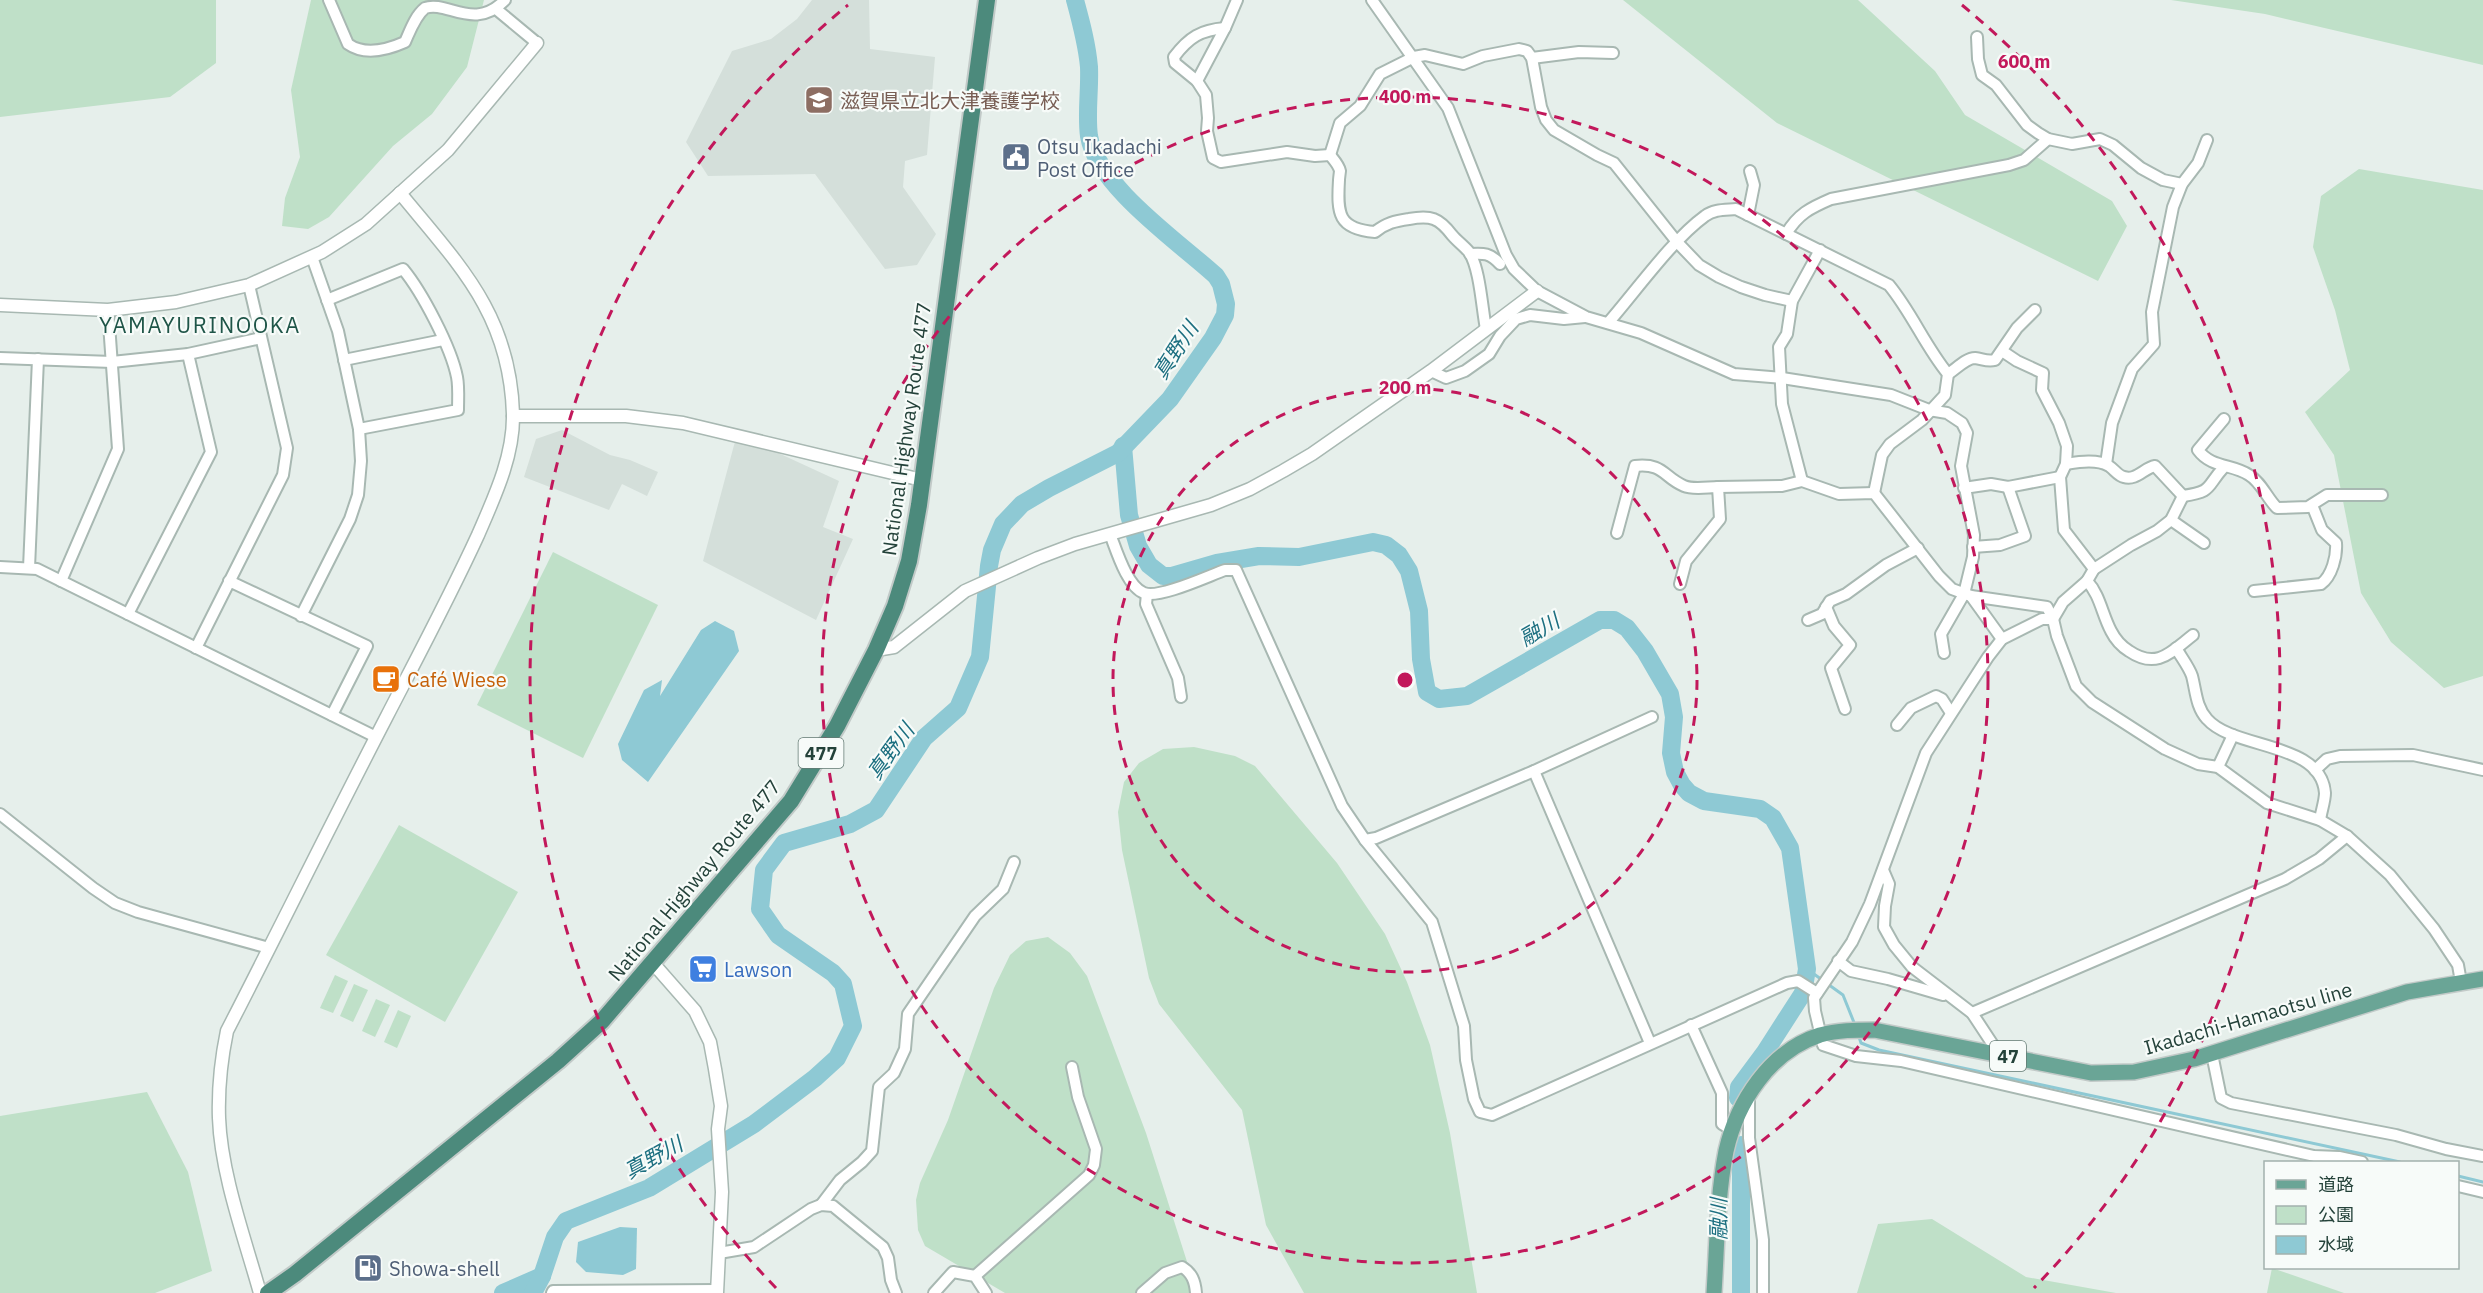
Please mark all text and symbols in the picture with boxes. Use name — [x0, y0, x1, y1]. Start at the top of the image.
text: 600 m — [1998, 50, 2050, 73]
school or university icon: 滋賀県立北大津養護学校 — [803, 84, 835, 116]
text: 400 m — [1379, 85, 1431, 108]
place label: 滋賀県立北大津養護学校 — [840, 87, 1060, 114]
place label: Otsu Ikadachi Post Office — [1037, 133, 1162, 183]
public building icon: Otsu Ikadachi Post Office — [1000, 141, 1032, 173]
street label: National Highway Route 477 — [875, 301, 937, 557]
district label: YAMAYURINOOKA — [99, 310, 301, 339]
water label: 真野川 — [1146, 314, 1205, 384]
text: 200 m — [1379, 376, 1431, 399]
water label: 融川 — [1514, 605, 1566, 652]
cafe icon: Café Wiese — [370, 663, 402, 695]
place label: Café Wiese — [407, 666, 507, 693]
centre of rings — [1395, 670, 1415, 690]
water label: 真野川 — [860, 716, 921, 785]
road number: 477 — [798, 738, 844, 768]
street label: National Highway Route 477 — [602, 774, 786, 986]
supermarket icon: Lawson — [687, 953, 719, 985]
place label: Lawson — [724, 956, 792, 983]
street label: Ikadachi-Hamaotsu line — [2141, 975, 2355, 1061]
road number: 47 — [1990, 1041, 2026, 1071]
water label: 真野川 — [619, 1129, 689, 1185]
legend — [2264, 1161, 2459, 1269]
text: 道路 — [2318, 1173, 2354, 1196]
water label: 融川 — [1704, 1196, 1732, 1240]
text: 公園 — [2318, 1203, 2354, 1226]
text: 水域 — [2318, 1233, 2354, 1256]
fuel station icon: Showa-shell — [352, 1252, 384, 1284]
place label: Showa-shell — [389, 1255, 500, 1282]

